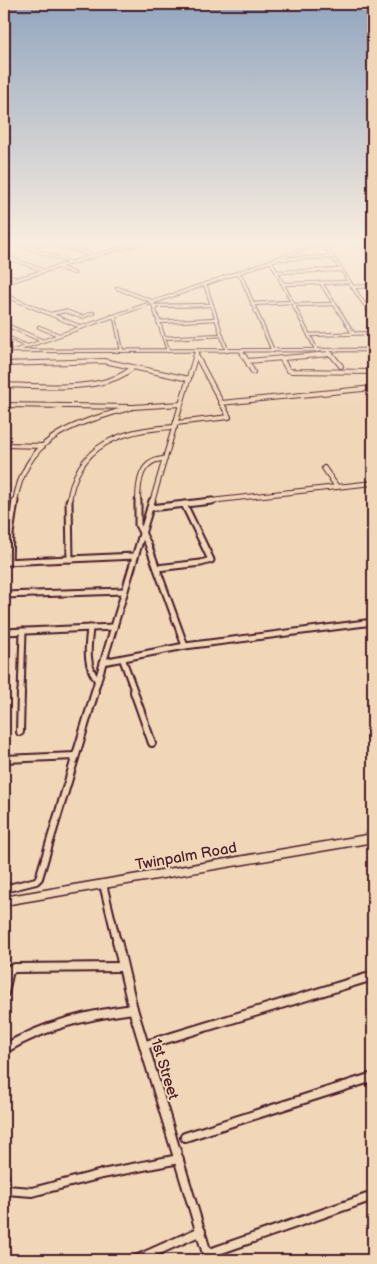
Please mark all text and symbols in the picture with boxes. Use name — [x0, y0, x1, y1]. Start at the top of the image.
street label: Twinpalm Road — [134, 838, 238, 875]
street label: 1st Street — [146, 1036, 183, 1102]

